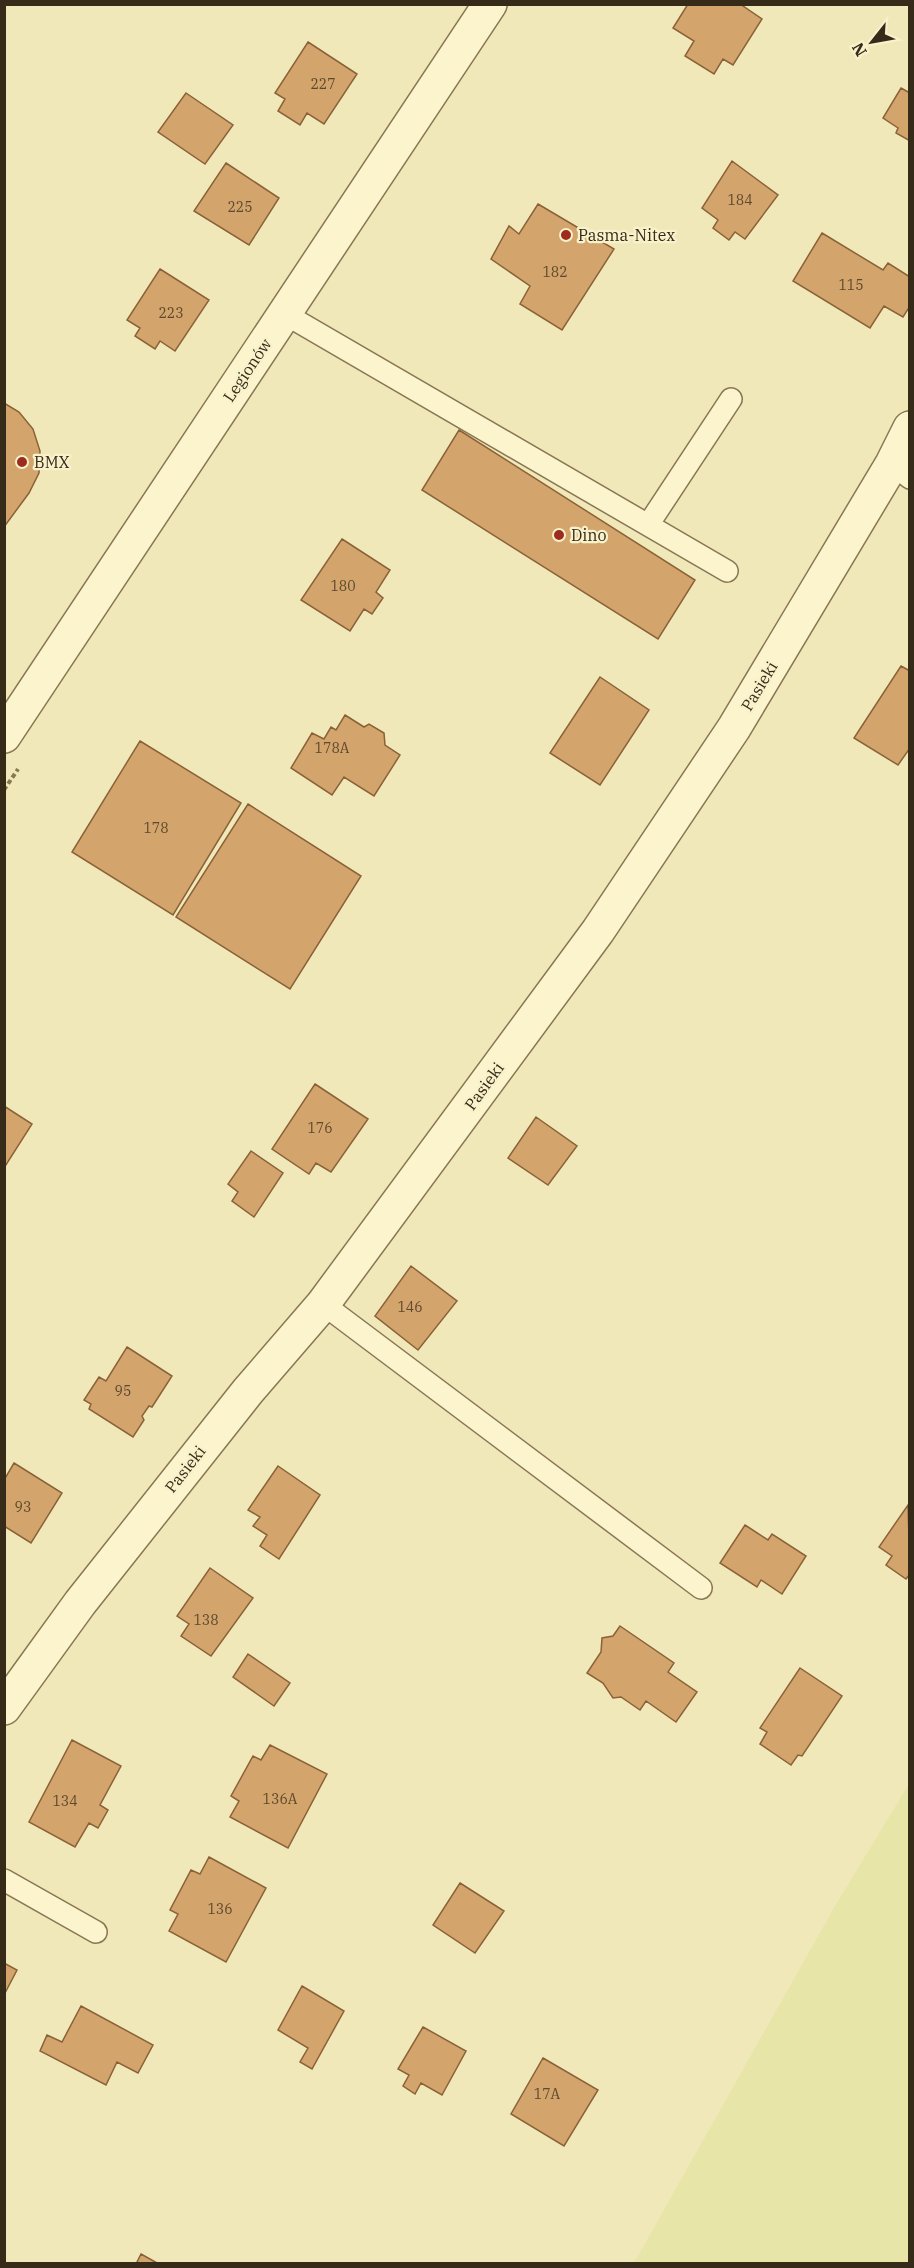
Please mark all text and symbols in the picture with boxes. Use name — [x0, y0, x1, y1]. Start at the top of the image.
north arrow — [842, 12, 902, 72]
text: N — [847, 39, 871, 60]
house number: 227 — [310, 75, 336, 93]
house number: 184 — [727, 191, 753, 209]
house number: 225 — [227, 198, 253, 216]
place label: Pasma-Nitex — [578, 225, 675, 245]
marker: Pasma-Nitex — [559, 228, 573, 242]
house number: 182 — [542, 263, 568, 281]
house number: 115 — [838, 276, 864, 294]
house number: 223 — [158, 304, 184, 322]
street label: Legionów — [218, 334, 276, 406]
place label: BMX — [34, 452, 70, 472]
marker: BMX — [15, 455, 29, 469]
place label: Dino — [571, 525, 607, 545]
marker: Dino — [552, 528, 566, 542]
house number: 180 — [330, 577, 356, 595]
street label: Pasieki — [736, 658, 782, 714]
house number: 178A — [315, 739, 350, 757]
house number: 178 — [143, 819, 169, 837]
street label: Pasieki — [460, 1058, 508, 1114]
house number: 176 — [307, 1119, 333, 1137]
house number: 146 — [397, 1298, 423, 1316]
house number: 95 — [115, 1382, 131, 1400]
street label: Pasieki — [160, 1441, 210, 1497]
house number: 93 — [15, 1498, 31, 1516]
house number: 138 — [193, 1611, 219, 1629]
house number: 136A — [263, 1790, 298, 1808]
house number: 134 — [52, 1792, 78, 1810]
house number: 136 — [207, 1900, 233, 1918]
house number: 17A — [534, 2085, 561, 2103]

